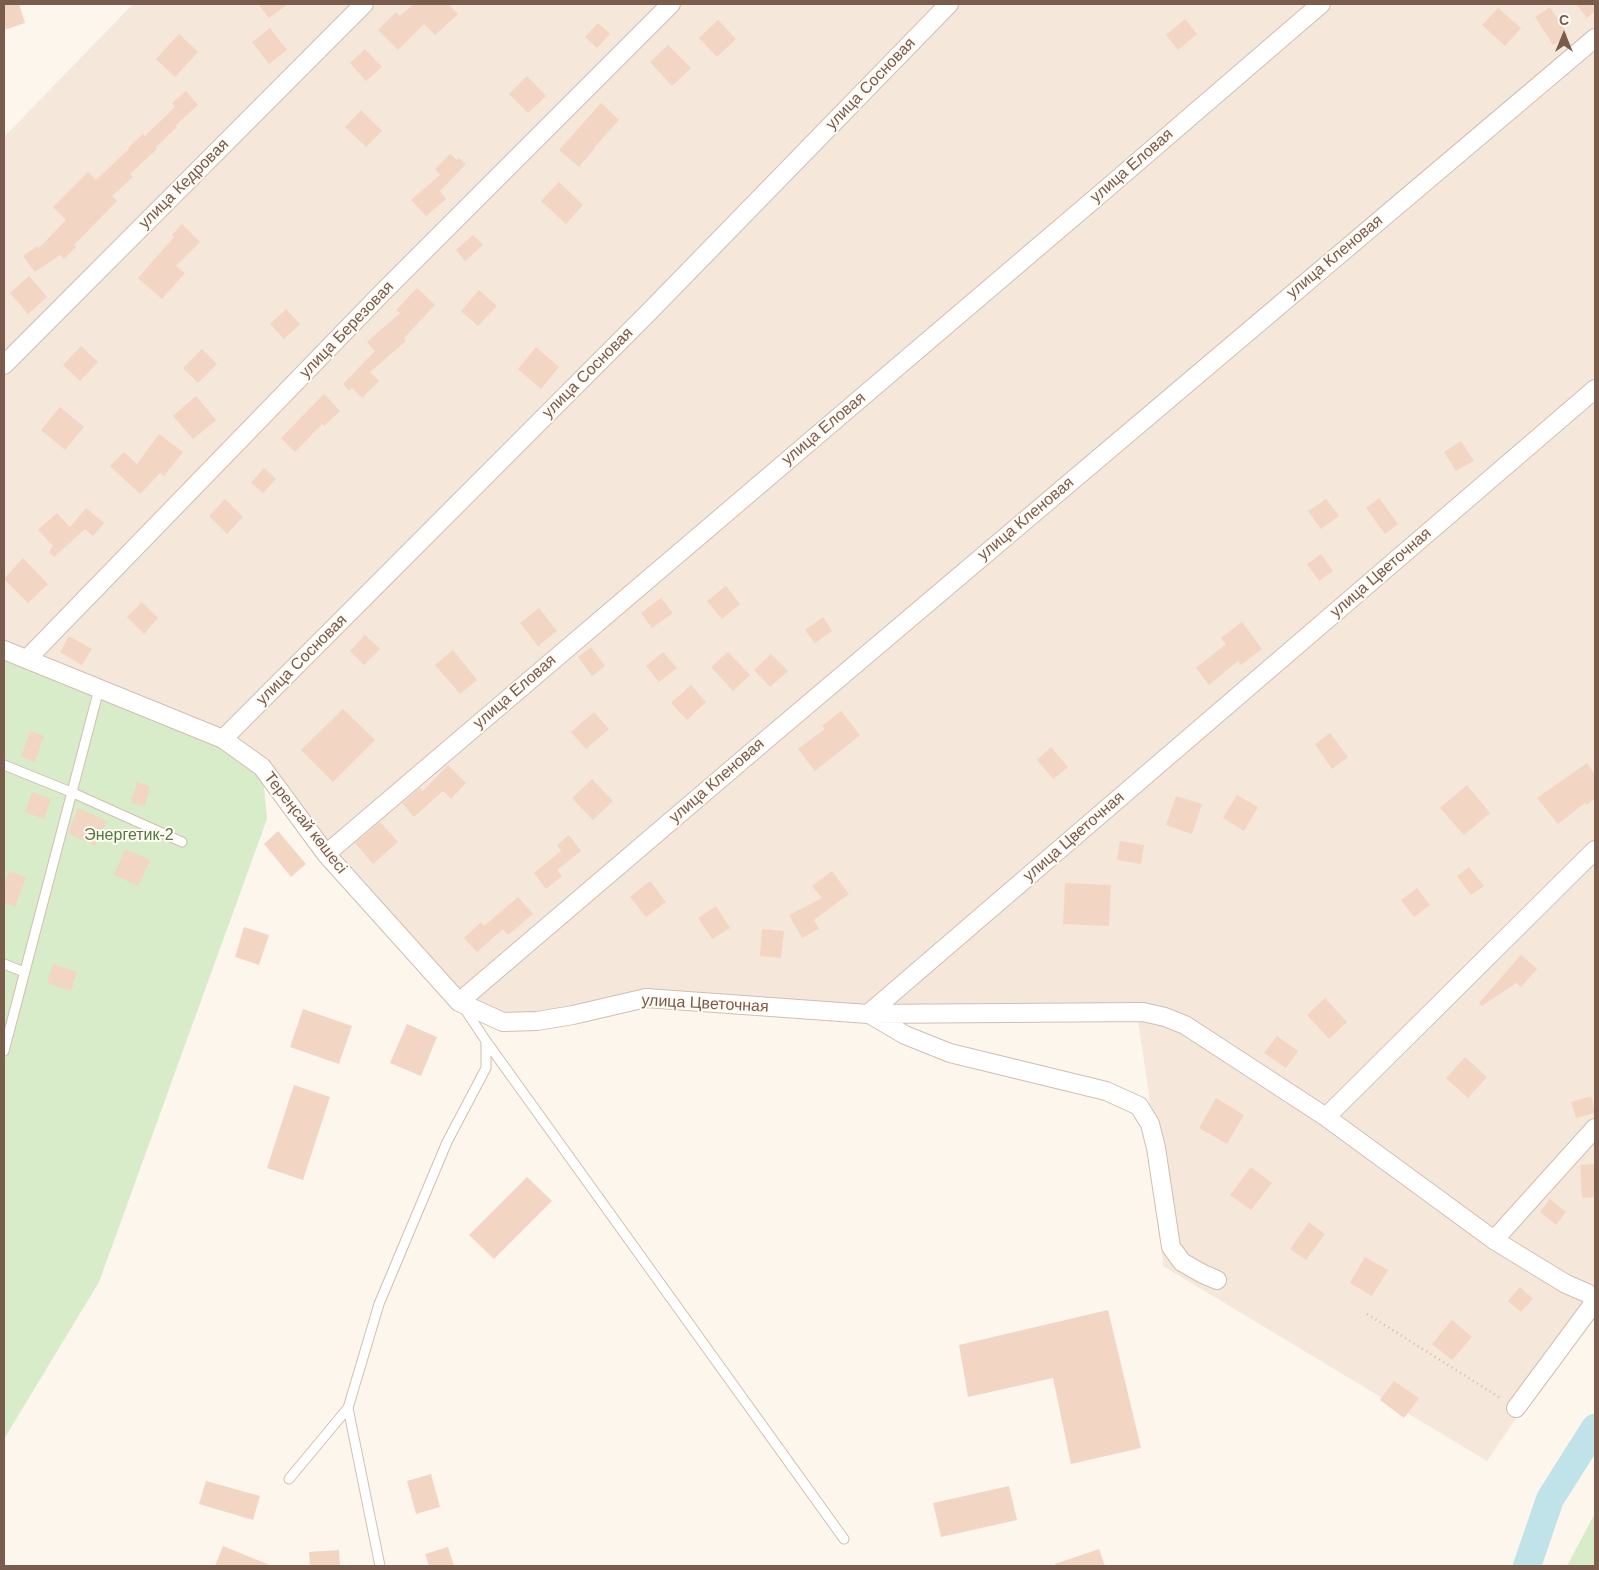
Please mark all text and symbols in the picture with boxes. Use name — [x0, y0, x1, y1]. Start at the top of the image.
north arrow — [1539, 10, 1589, 60]
text: С — [1559, 12, 1569, 28]
street label: улица Сосновая — [822, 34, 920, 134]
street label: улица Еловая — [1087, 125, 1177, 207]
street label: улица Кедровая — [135, 135, 233, 233]
street label: улица Кленовая — [1283, 211, 1387, 303]
street label: улица Березовая — [296, 278, 398, 382]
street label: улица Сосновая — [539, 324, 637, 422]
street label: улица Еловая — [778, 388, 870, 470]
street label: улица Кленовая — [974, 473, 1078, 565]
street label: улица Цветочная — [1327, 524, 1435, 622]
street label: улица Сосновая — [253, 611, 351, 709]
street label: улица Еловая — [470, 651, 560, 733]
street label: улица Кленовая — [666, 735, 768, 827]
street label: Тереңсай көшесі — [259, 768, 351, 878]
street label: улица Цветочная — [1020, 788, 1128, 886]
park label: Энергетик-2 — [84, 826, 174, 846]
street label: улица Цветочная — [641, 991, 769, 1017]

